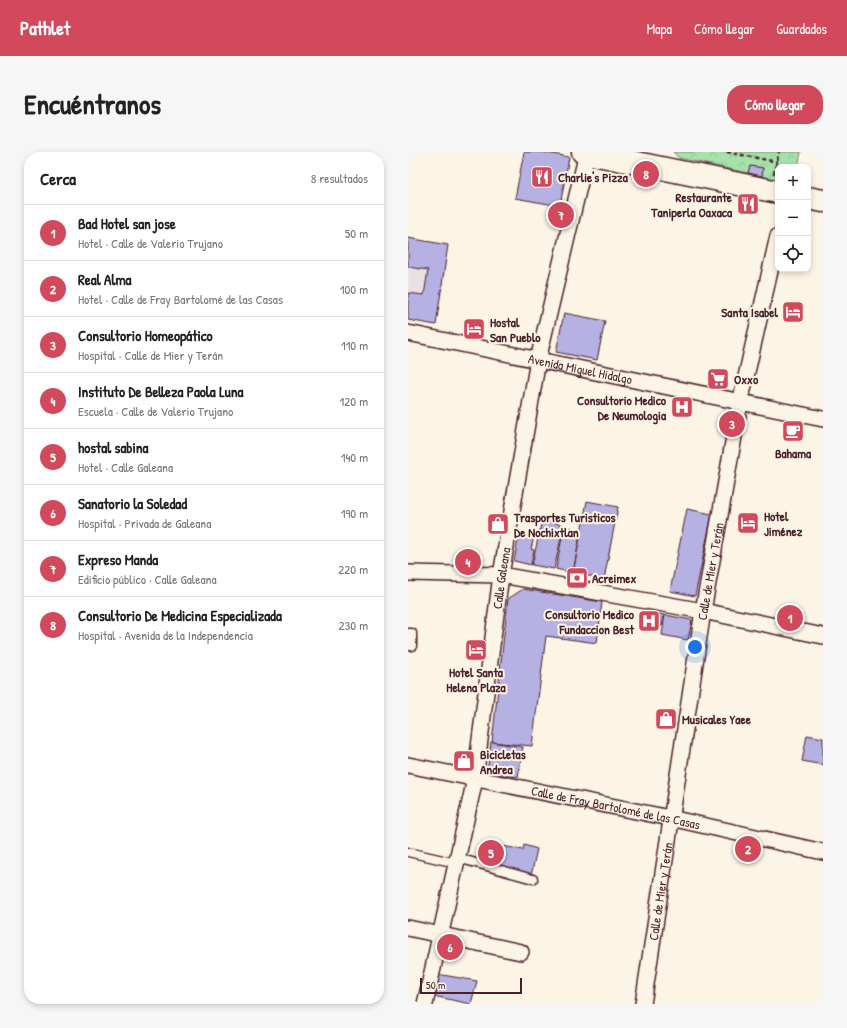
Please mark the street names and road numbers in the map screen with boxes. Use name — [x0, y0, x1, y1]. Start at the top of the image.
street label: Avenida Miguel Hidalgo — [527, 349, 634, 388]
street label: Calle de Mier y Terán — [693, 521, 728, 621]
street label: Calle Galeana — [488, 546, 515, 610]
street label: Calle de Fray Bartolomé de las Casas — [530, 781, 702, 833]
street label: Calle de Mier y Terán — [644, 841, 677, 942]

